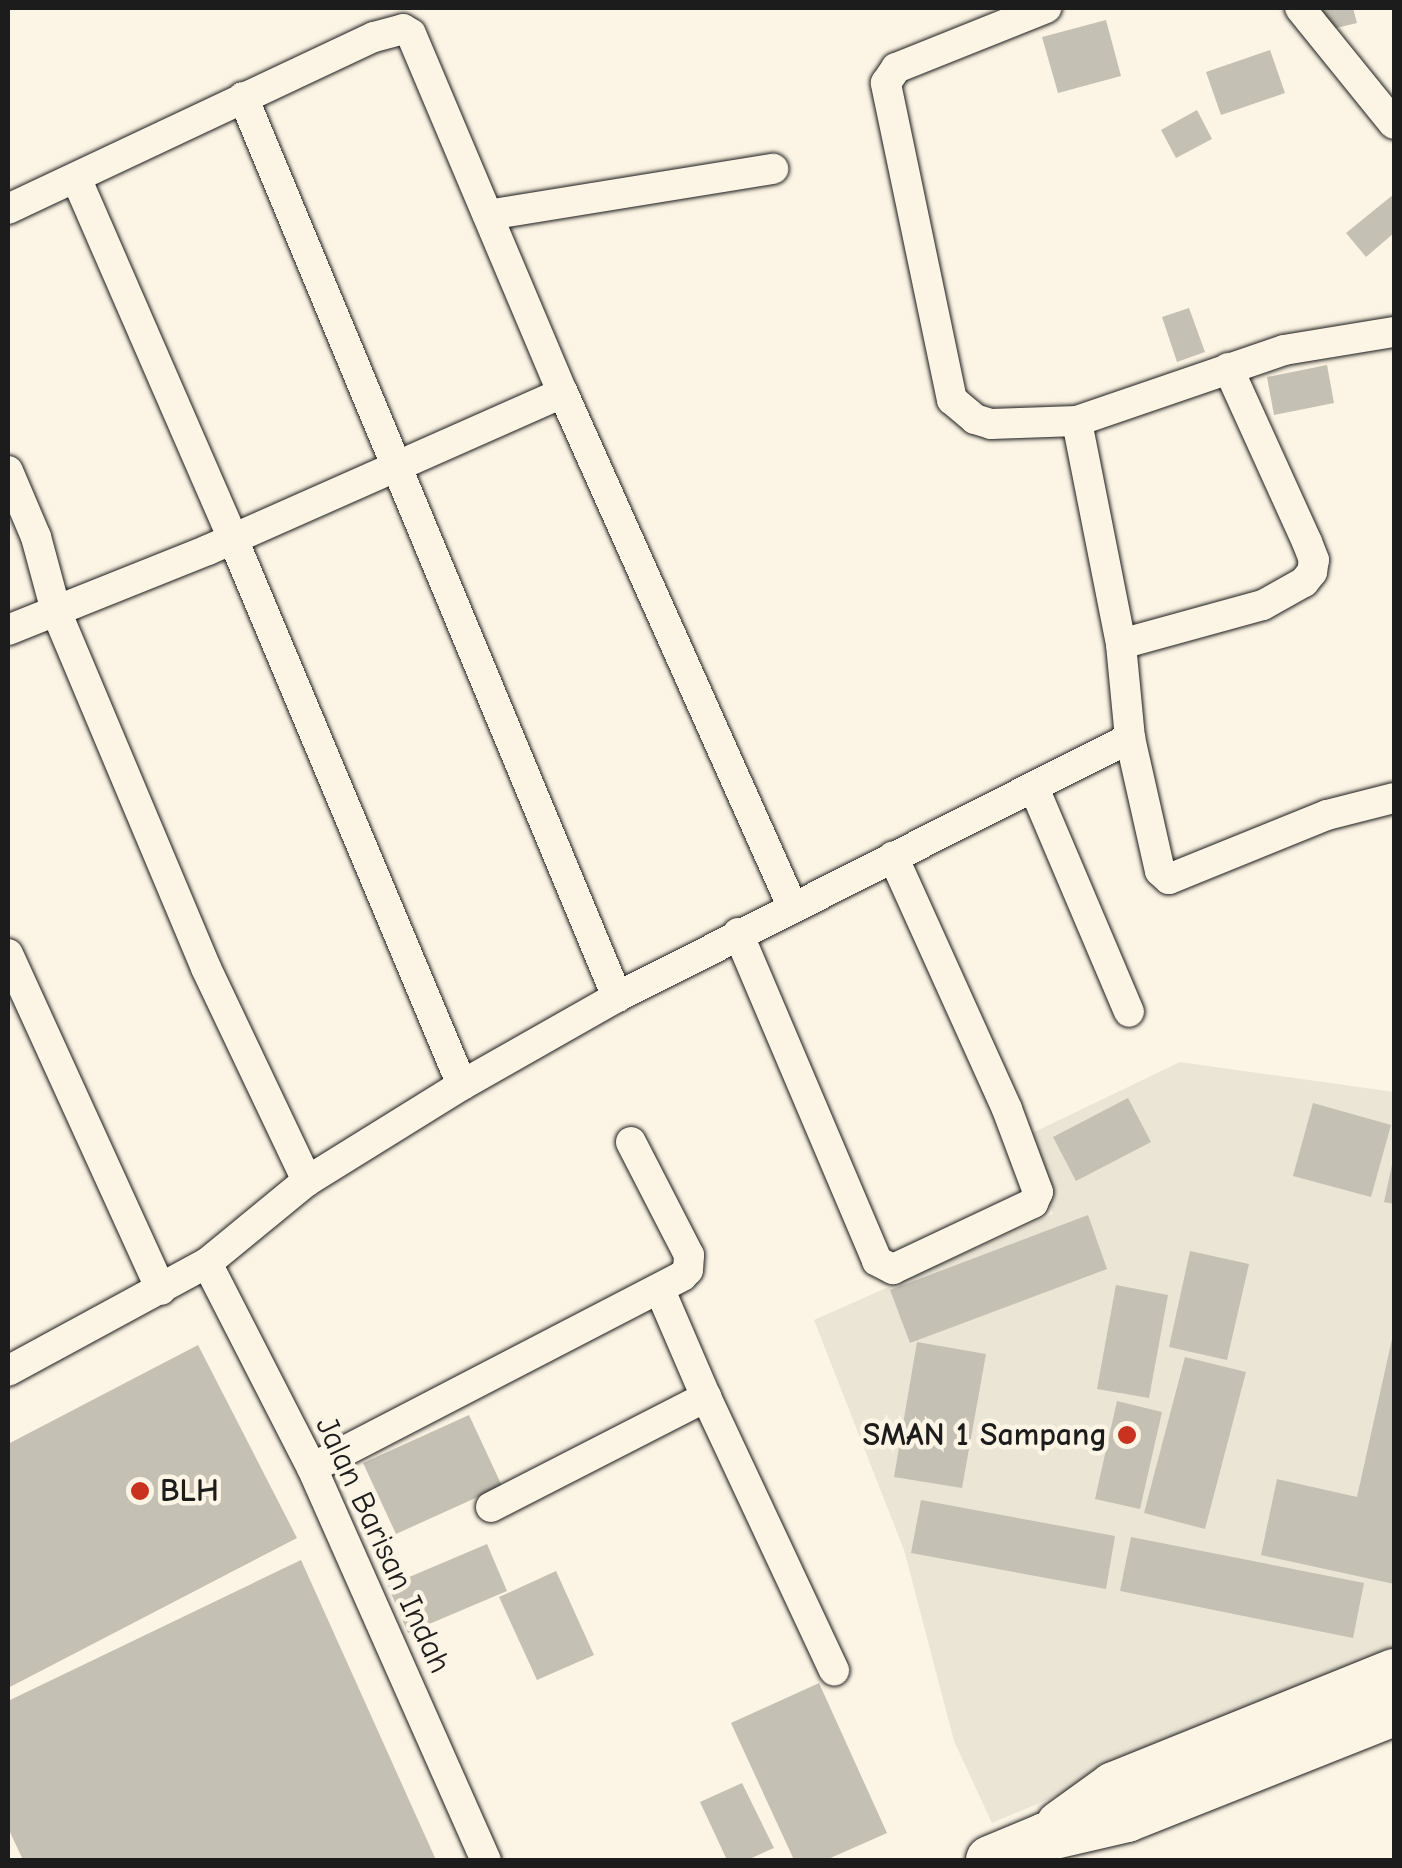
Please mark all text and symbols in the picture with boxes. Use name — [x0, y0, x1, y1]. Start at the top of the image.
street label: Jalan Barisan Indah — [307, 1411, 459, 1679]
place label: SMAN 1 Sampang — [863, 1416, 1107, 1454]
marker: SMAN 1 Sampang — [1116, 1424, 1138, 1446]
place label: BLH — [160, 1472, 219, 1510]
marker: BLH — [129, 1480, 151, 1502]

